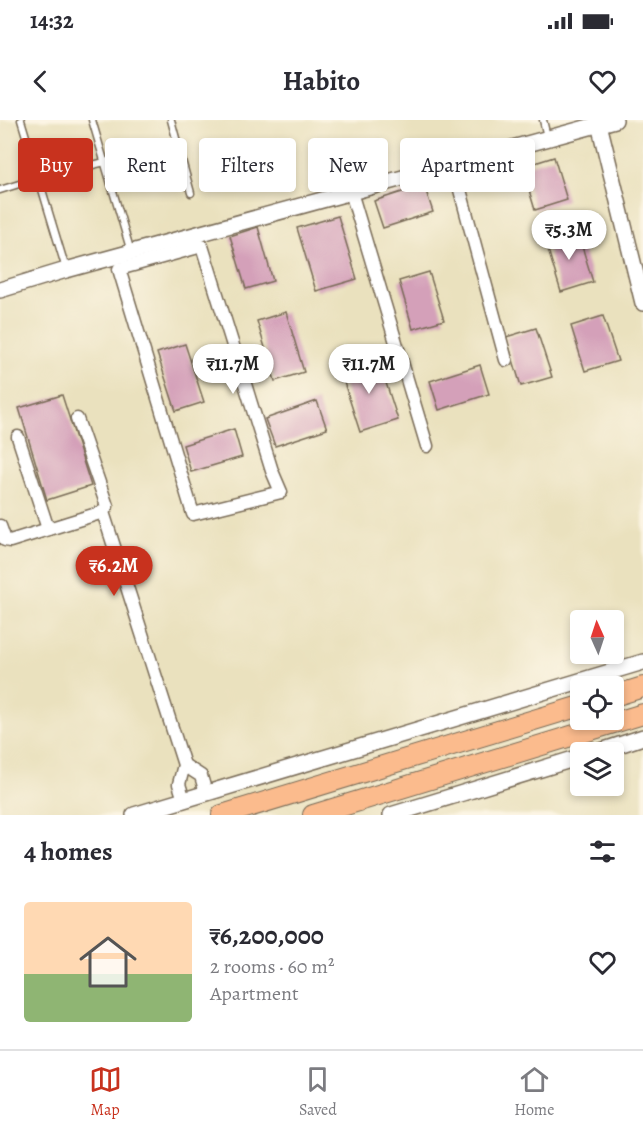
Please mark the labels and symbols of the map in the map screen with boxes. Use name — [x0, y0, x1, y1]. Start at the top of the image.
pin: ₹5.3M — [527, 210, 611, 261]
pin: ₹11.7M — [184, 344, 282, 395]
pin: ₹11.7M — [320, 344, 418, 395]
pin: ₹6.2M — [72, 546, 156, 597]
north arrow — [570, 610, 624, 664]

